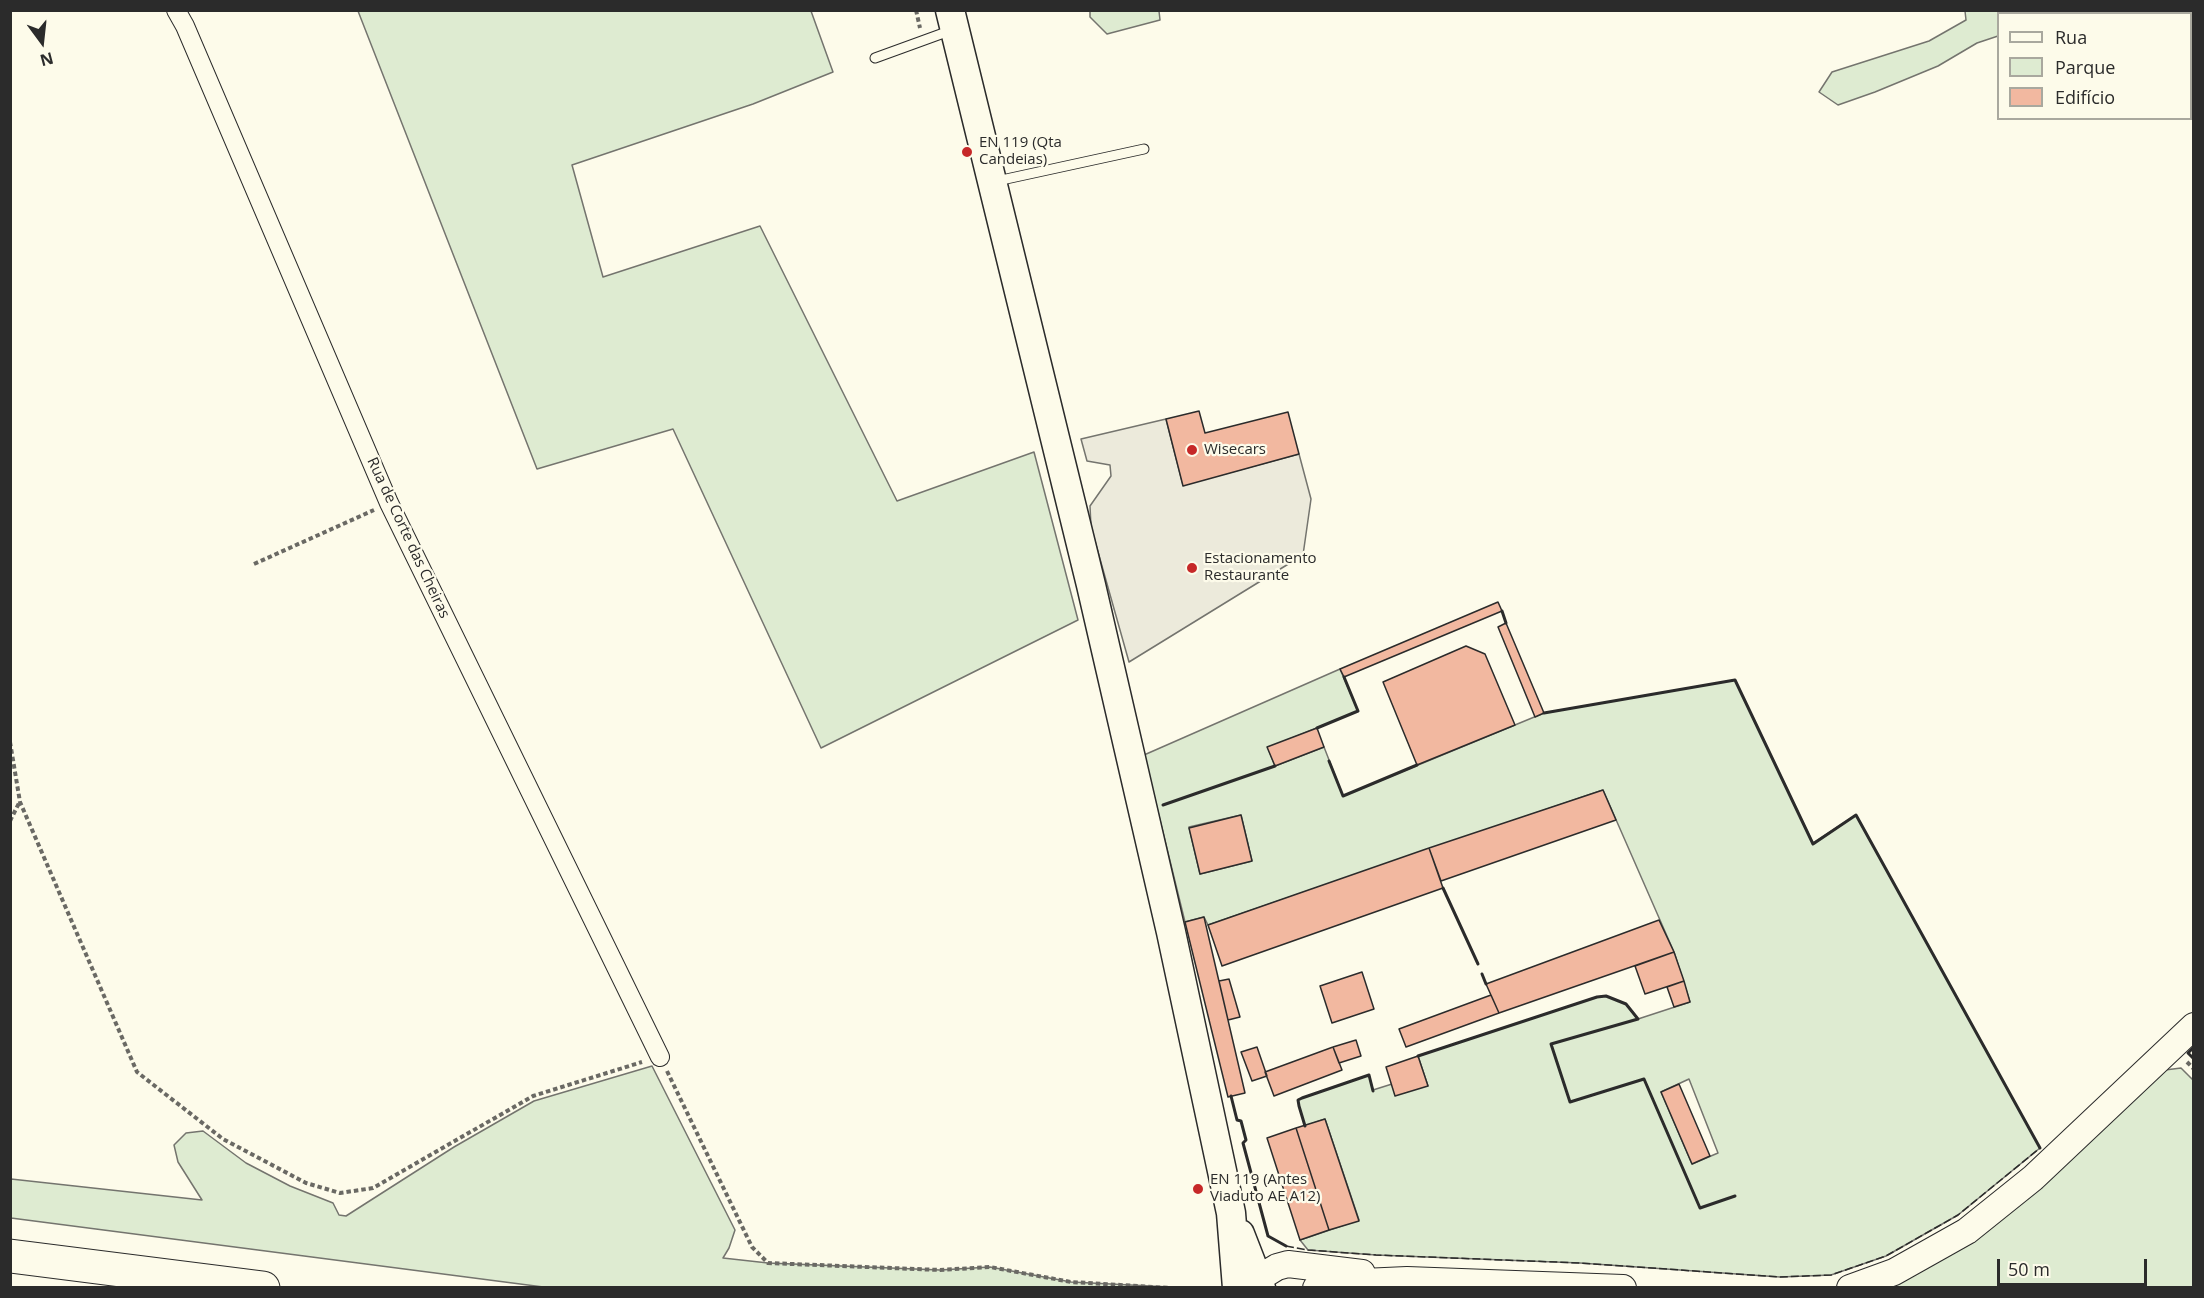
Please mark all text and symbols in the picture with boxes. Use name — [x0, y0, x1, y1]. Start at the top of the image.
north arrow — [12, 12, 72, 72]
legend — [1997, 12, 2192, 120]
text: Rua — [2055, 25, 2087, 49]
text: N — [38, 47, 56, 72]
text: Parque — [2055, 55, 2115, 79]
text: Edifício — [2055, 85, 2115, 109]
place label: EN 119 (Qta Candeias) — [979, 134, 1062, 169]
marker: EN 119 (Qta Candeias) — [960, 145, 974, 159]
place label: Wisecars — [1204, 441, 1266, 459]
marker: Wisecars — [1185, 443, 1199, 457]
street label: Rua de Corte das Cheiras — [363, 455, 453, 621]
place label: Estacionamento Restaurante — [1204, 550, 1317, 585]
marker: Estacionamento Restaurante — [1185, 561, 1199, 575]
place label: EN 119 (Antes Viaduto AE A12) — [1210, 1171, 1320, 1206]
marker: EN 119 (Antes Viaduto AE A12) — [1191, 1182, 1205, 1196]
scale bar — [2000, 1247, 2150, 1285]
text: 50 m — [2008, 1257, 2050, 1281]

